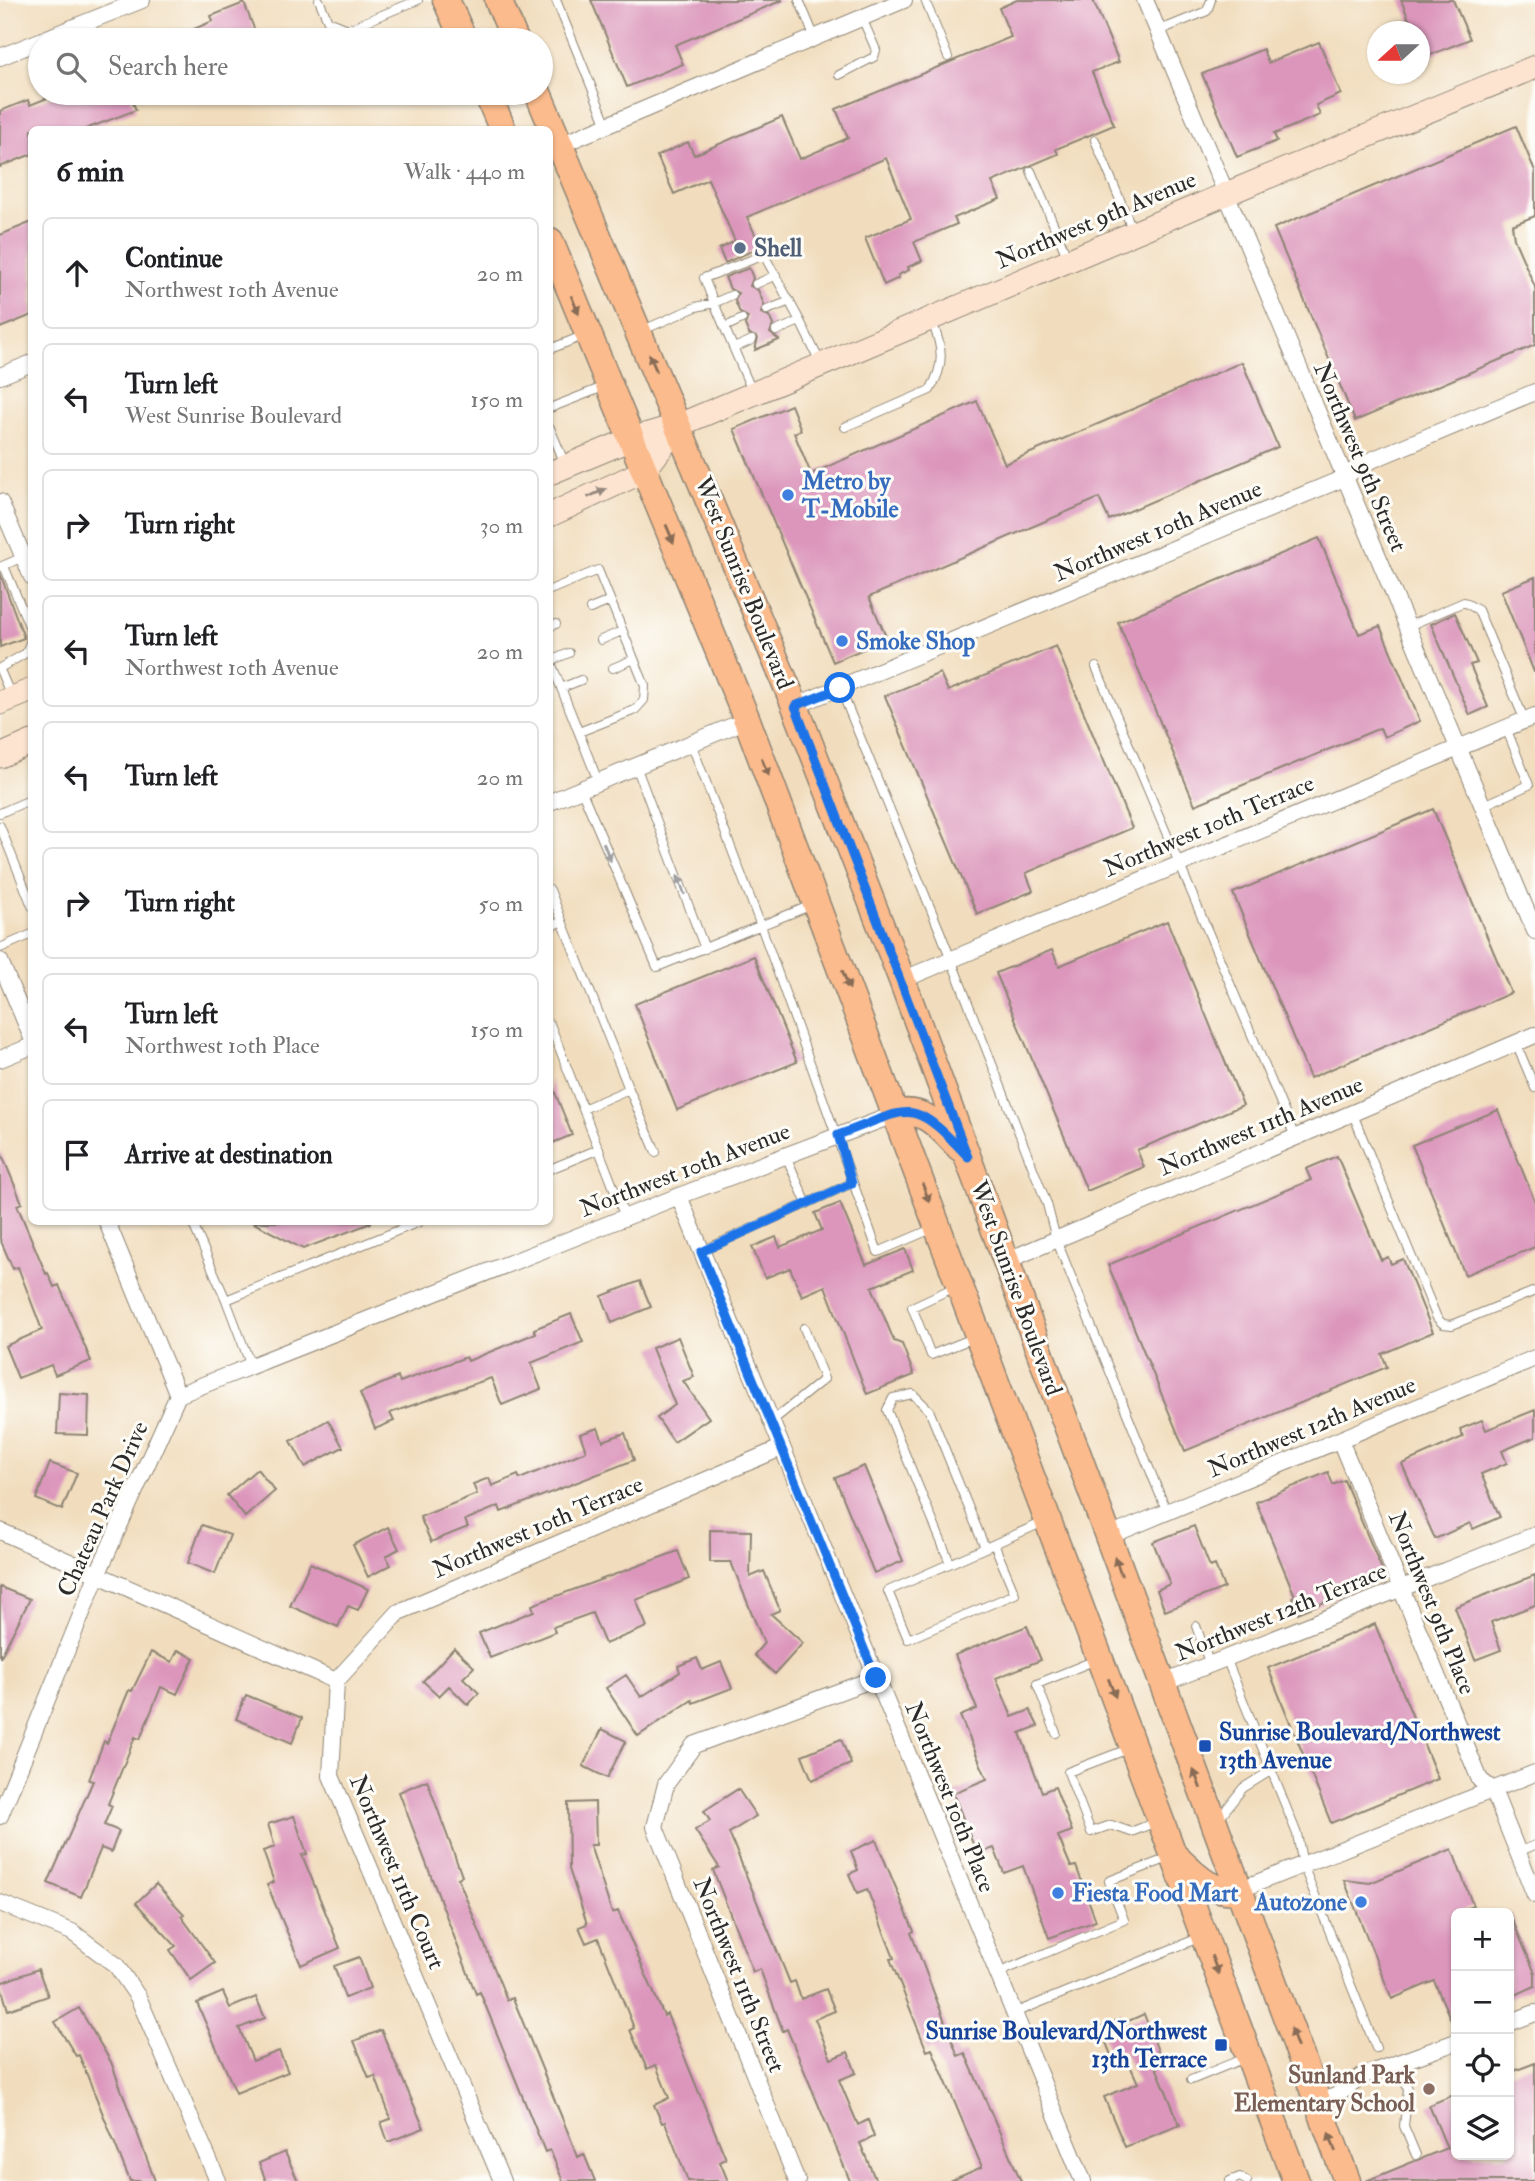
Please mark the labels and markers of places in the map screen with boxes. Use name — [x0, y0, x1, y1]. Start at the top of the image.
place label: Shell — [754, 233, 803, 264]
marker: Shell — [732, 240, 748, 256]
place label: Metro by T-Mobile — [801, 466, 898, 525]
marker: Metro by T-Mobile — [780, 487, 796, 503]
place label: Smoke Shop — [856, 626, 975, 657]
marker: Smoke Shop — [834, 633, 850, 649]
place label: Sunrise Boulevard/Northwest 13th Avenue — [1219, 1717, 1501, 1776]
marker: Sunrise Boulevard/Northwest 13th Avenue — [1197, 1738, 1213, 1754]
place label: Fiesta Food Mart — [1072, 1878, 1238, 1909]
marker: Fiesta Food Mart — [1050, 1885, 1066, 1901]
place label: Autozone — [1254, 1887, 1347, 1918]
marker: Autozone — [1353, 1894, 1369, 1910]
place label: Sunrise Boulevard/Northwest 13th Terrace — [925, 2016, 1207, 2075]
marker: Sunrise Boulevard/Northwest 13th Terrace — [1213, 2037, 1229, 2053]
place label: Sunland Park Elementary School — [1234, 2060, 1416, 2119]
marker: Sunland Park Elementary School — [1421, 2081, 1437, 2097]

